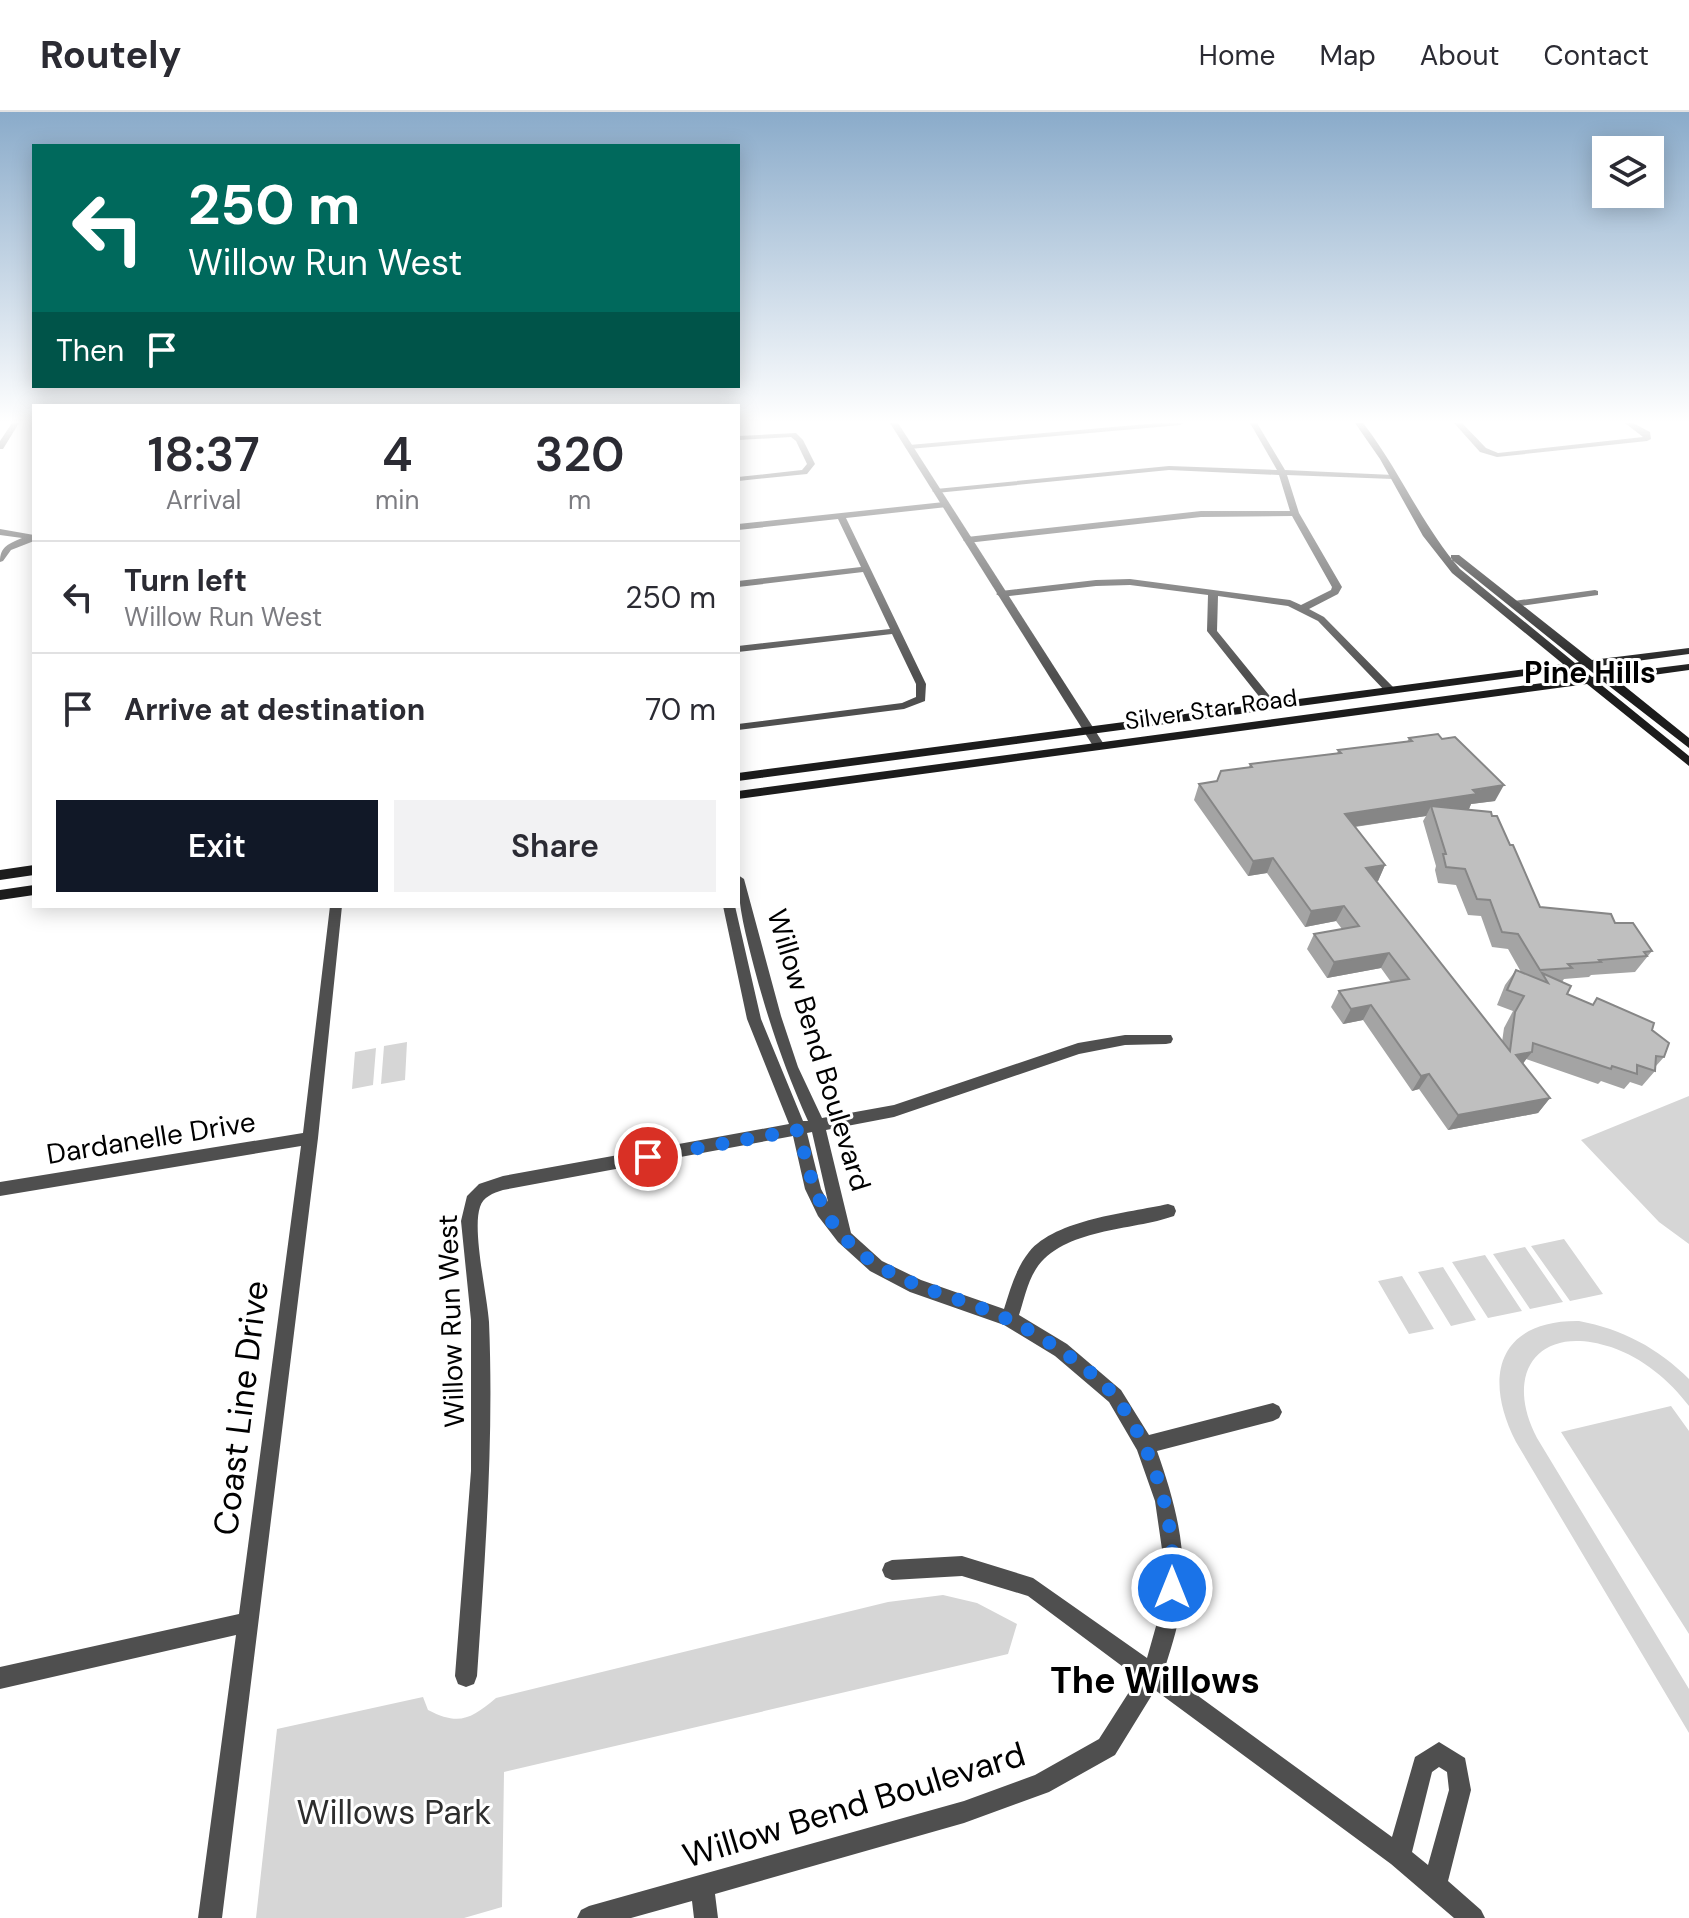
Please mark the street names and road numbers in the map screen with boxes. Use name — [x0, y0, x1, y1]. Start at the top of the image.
street label: Silver Star Road — [1123, 682, 1299, 736]
street label: Willow Bend Boulevard — [758, 905, 880, 1195]
street label: Dardanelle Drive — [44, 1103, 258, 1173]
street label: Willow Run West — [429, 1214, 473, 1428]
street label: Coast Line Drive — [203, 1278, 279, 1538]
street label: Willow Bend Boulevard — [677, 1731, 1031, 1879]

